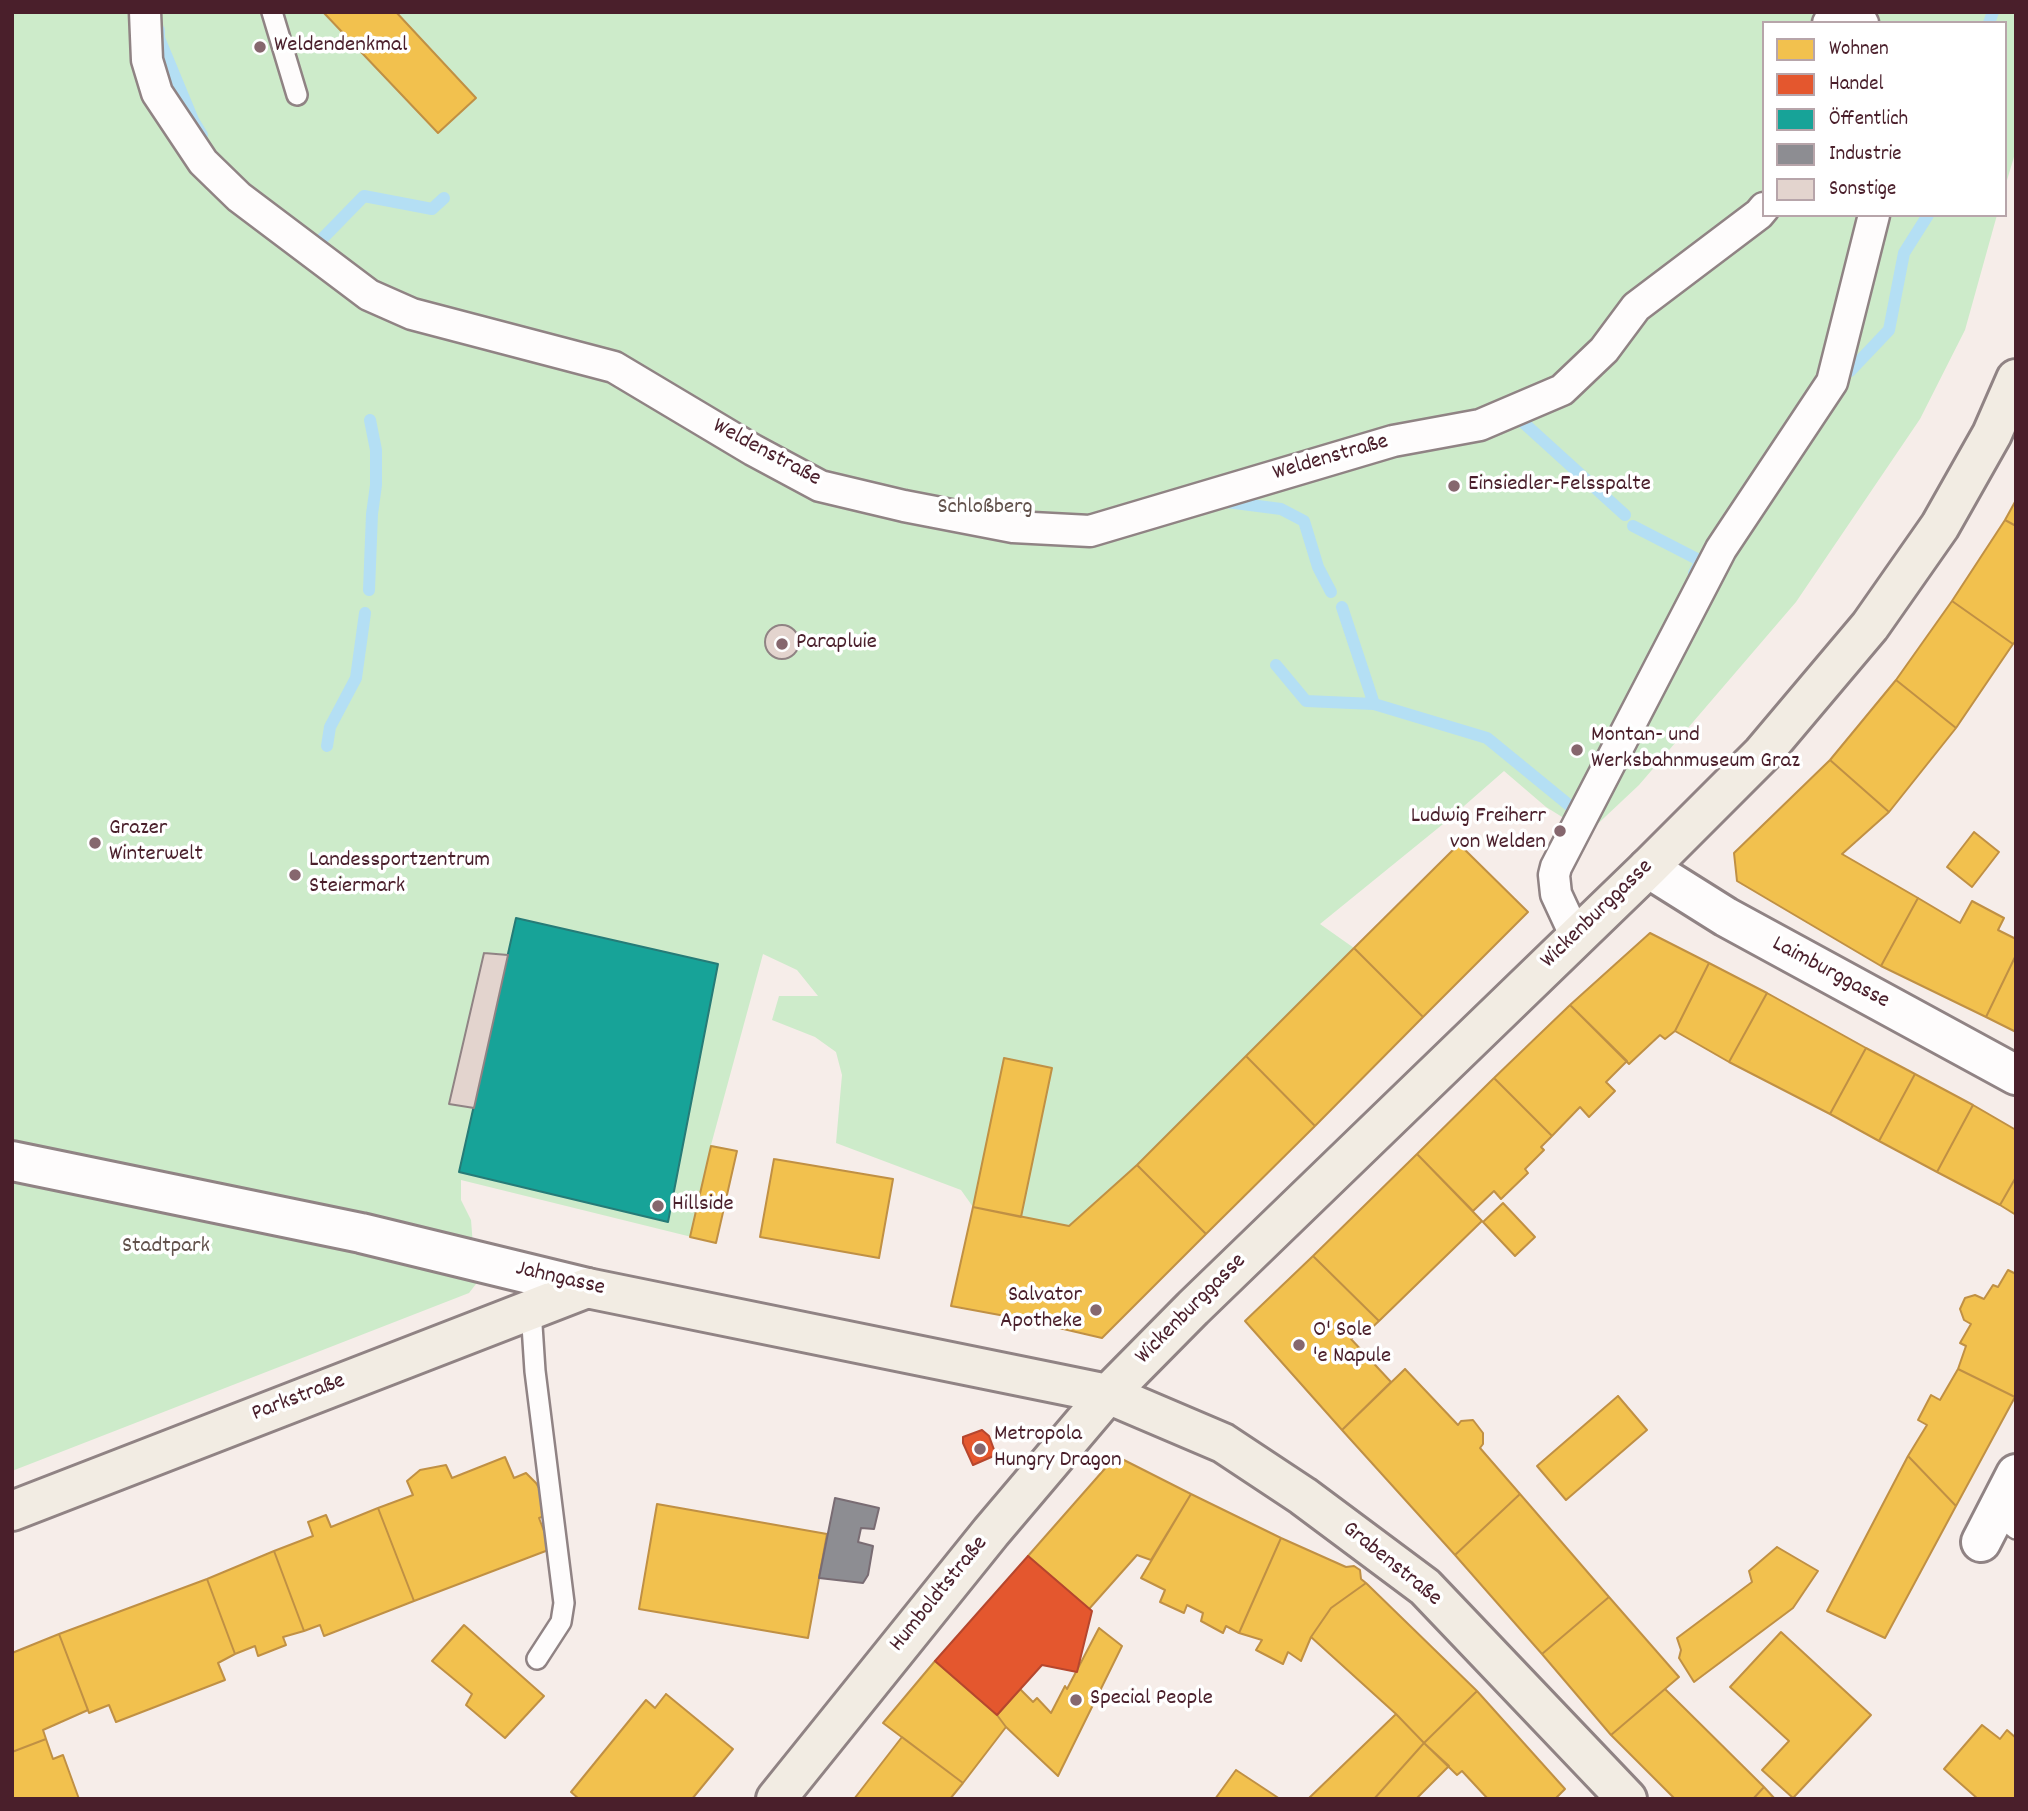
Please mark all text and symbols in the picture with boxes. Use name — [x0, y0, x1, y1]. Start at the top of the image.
legend — [1762, 21, 2007, 217]
place label: Weldendenkmal — [274, 33, 407, 61]
text: Wohnen — [1829, 35, 1889, 65]
marker: Weldendenkmal — [252, 39, 268, 55]
text: Handel — [1829, 70, 1883, 100]
text: Öffentlich — [1829, 105, 1908, 135]
text: Industrie — [1829, 140, 1902, 170]
text: Sonstige — [1829, 175, 1896, 205]
street label: Weldenstraße — [707, 414, 825, 494]
street label: Weldenstraße — [1270, 429, 1392, 489]
place label: Einsiedler-Felsspalte — [1468, 472, 1651, 500]
marker: Einsiedler-Felsspalte — [1446, 478, 1462, 494]
park label: Schloßberg — [937, 495, 1033, 523]
place label: Parapluie — [796, 630, 877, 658]
marker: Parapluie — [774, 636, 790, 652]
place label: Montan- und Werksbahnmuseum Graz — [1591, 723, 1800, 777]
marker: Montan- und Werksbahnmuseum Graz — [1569, 742, 1585, 758]
place label: Ludwig Freiherr von Welden — [1411, 804, 1546, 858]
place label: Grazer Winterwelt — [109, 816, 203, 870]
marker: Ludwig Freiherr von Welden — [1552, 823, 1568, 839]
marker: Grazer Winterwelt — [87, 835, 103, 851]
place label: Landessportzentrum Steiermark — [309, 848, 490, 902]
street label: Wickenburggasse — [1536, 854, 1660, 976]
marker: Landessportzentrum Steiermark — [287, 867, 303, 883]
street label: Laimburggasse — [1767, 932, 1893, 1016]
place label: Hillside — [672, 1192, 734, 1220]
marker: Hillside — [650, 1198, 666, 1214]
park label: Stadtpark — [122, 1234, 210, 1262]
street label: Wickenburggasse — [1131, 1249, 1253, 1371]
street label: Jahngasse — [513, 1256, 607, 1304]
place label: Salvator Apotheke — [1000, 1283, 1082, 1337]
marker: Salvator Apotheke — [1088, 1302, 1104, 1318]
place label: O' Sole 'e Napule — [1313, 1318, 1391, 1372]
marker: O' Sole 'e Napule — [1291, 1337, 1307, 1353]
street label: Parkstraße — [248, 1369, 350, 1429]
place label: Metropola Hungry Dragon — [994, 1422, 1122, 1476]
marker: Metropola Hungry Dragon — [972, 1441, 988, 1457]
street label: Grabenstraße — [1336, 1516, 1446, 1614]
street label: Humboldtstraße — [885, 1532, 995, 1658]
place label: Special People — [1090, 1686, 1213, 1714]
marker: Special People — [1068, 1692, 1084, 1708]

